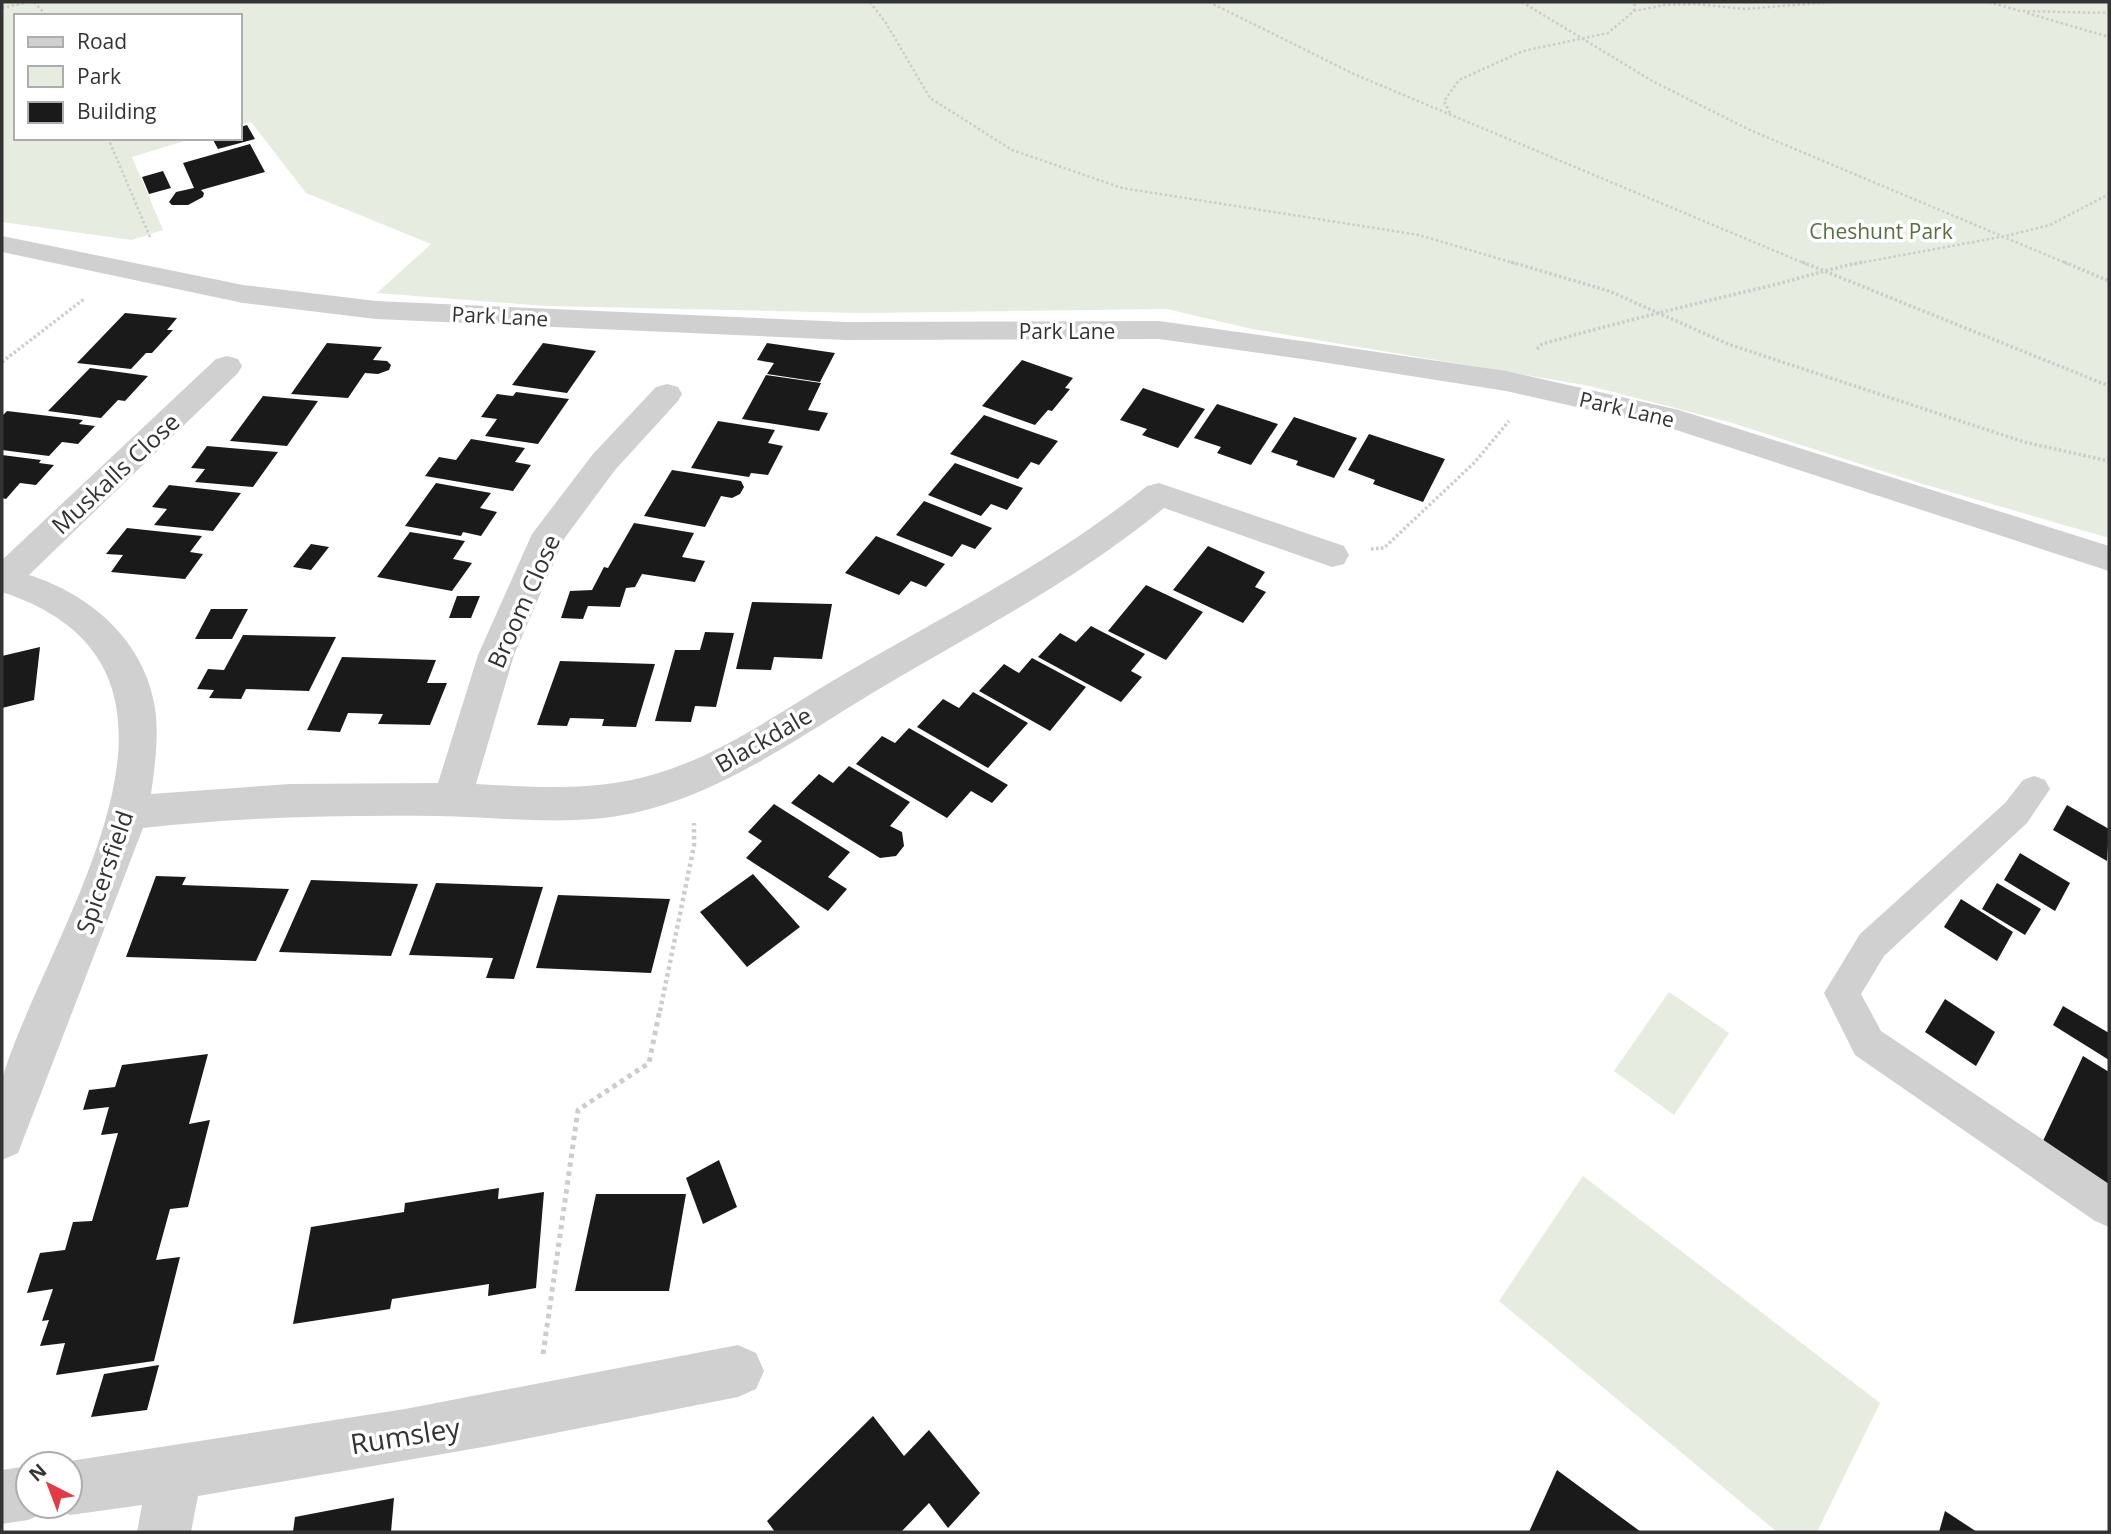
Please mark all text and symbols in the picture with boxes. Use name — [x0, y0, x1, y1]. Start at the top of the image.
legend — [14, 14, 242, 140]
text: Road — [77, 27, 127, 55]
text: Park — [77, 62, 121, 90]
text: Building — [77, 97, 156, 125]
park label: Cheshunt Park — [1809, 217, 1953, 245]
street label: Park Lane — [451, 299, 549, 333]
street label: Park Lane — [1019, 317, 1115, 345]
street label: Park Lane — [1577, 384, 1677, 434]
street label: Muskalls Close — [44, 405, 186, 541]
street label: Broom Close — [479, 529, 567, 673]
street label: Blackdale — [709, 698, 817, 780]
street label: Spicersfield — [67, 806, 141, 938]
street label: Rumsley — [347, 1407, 464, 1462]
north arrow — [14, 1450, 84, 1520]
text: N — [23, 1458, 52, 1487]

